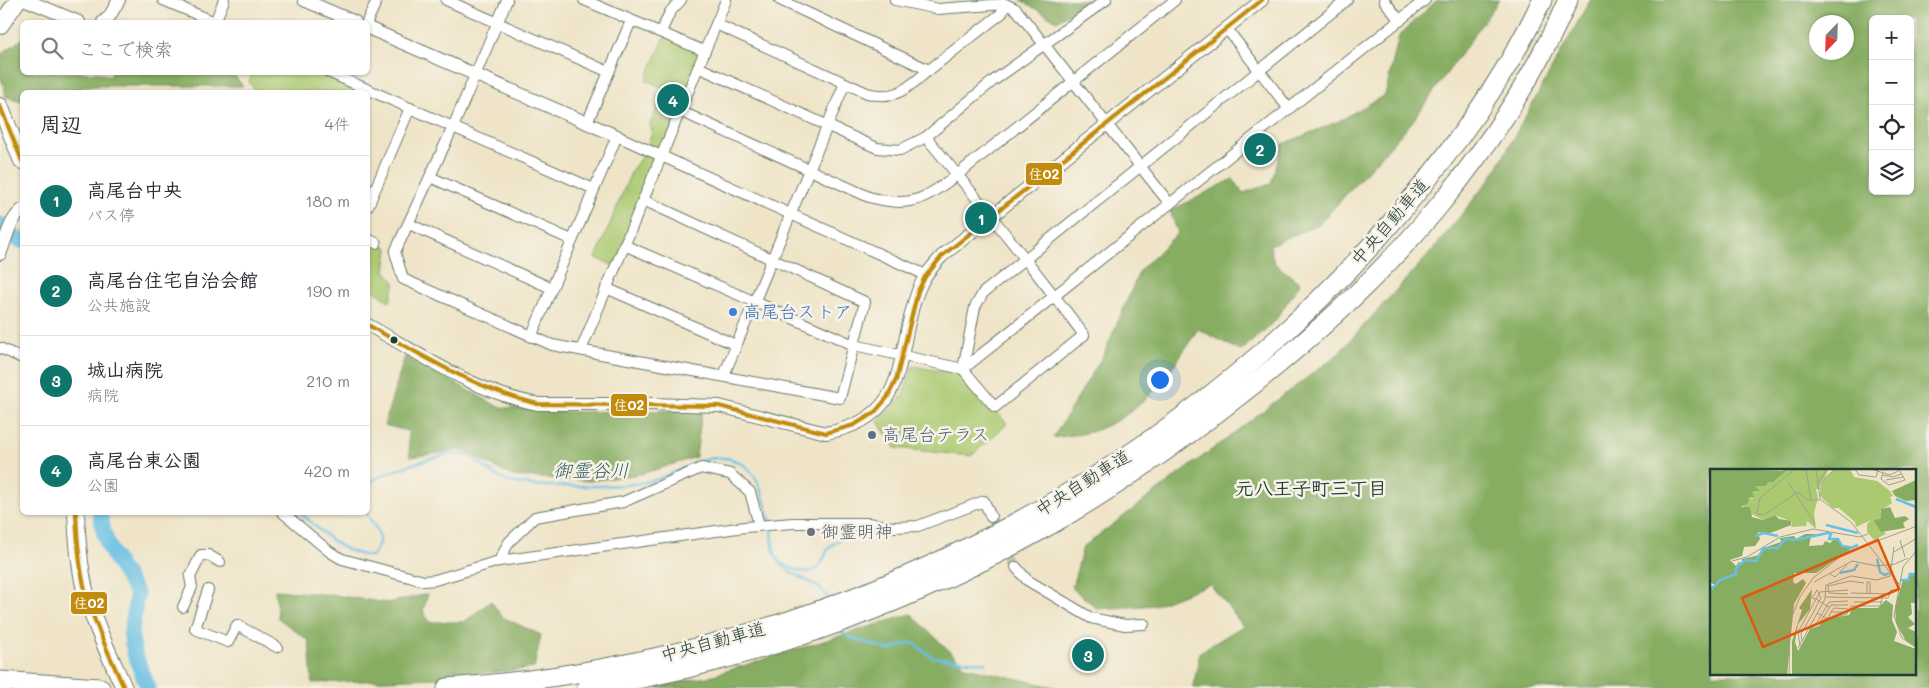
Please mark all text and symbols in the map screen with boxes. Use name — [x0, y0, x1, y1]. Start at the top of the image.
north arrow — [1809, 15, 1854, 60]
map controls — [1869, 15, 1914, 195]
button: + — [1869, 15, 1914, 60]
search box — [20, 20, 370, 75]
icon: search — [38, 34, 66, 62]
text: ここで検索 — [78, 36, 173, 61]
button: − — [1869, 60, 1914, 105]
pin: 4 — [657, 81, 689, 119]
button: locate — [1869, 105, 1914, 150]
text: 周辺 — [40, 110, 82, 137]
text: 4件 — [325, 113, 350, 134]
pin: 2 — [1244, 130, 1276, 168]
button: layers — [1869, 150, 1914, 195]
line badge: 住02 — [1025, 162, 1063, 186]
text: 住02 — [1029, 164, 1060, 183]
street label: 中央自動車道 — [1345, 173, 1434, 270]
text: 高尾台中央 — [87, 177, 182, 202]
text: 1 — [52, 190, 60, 211]
text: 180 m — [305, 190, 350, 211]
pin: 1 — [965, 199, 997, 237]
text: バス停 — [87, 204, 135, 225]
text: 高尾台住宅自治会館 — [87, 267, 258, 292]
text: 2 — [52, 280, 60, 301]
text: 190 m — [306, 280, 350, 301]
text: 公共施設 — [87, 294, 151, 315]
place label: 高尾台ストア — [743, 299, 852, 323]
marker: 高尾台ストア — [727, 306, 739, 318]
unlabelled marker — [389, 335, 399, 345]
text: 城山病院 — [87, 357, 163, 382]
your location — [1147, 367, 1173, 393]
text: 3 — [51, 370, 61, 391]
text: 210 m — [306, 370, 350, 391]
text: 病院 — [87, 384, 119, 405]
line badge: 住02 — [610, 393, 648, 417]
text: 住02 — [614, 395, 645, 414]
place label: 高尾台テラス — [882, 422, 989, 446]
marker: 高尾台テラス — [866, 429, 878, 441]
street label: 中央自動車道 — [1030, 443, 1135, 521]
text: 高尾台東公園 — [87, 447, 201, 472]
water label: 御霊谷川 — [553, 457, 629, 482]
text: 4 — [51, 460, 61, 481]
text: 420 m — [304, 460, 350, 481]
inset map — [1710, 469, 1916, 676]
text: 公園 — [87, 474, 119, 495]
district label: 元八王子町三丁目 — [1235, 475, 1387, 500]
place label: 御霊明神 — [821, 519, 893, 543]
marker: 御霊明神 — [805, 526, 817, 538]
line badge: 住02 — [70, 591, 108, 615]
text: 住02 — [74, 593, 105, 612]
street label: 中央自動車道 — [657, 615, 768, 667]
pin: 3 — [1072, 636, 1104, 674]

